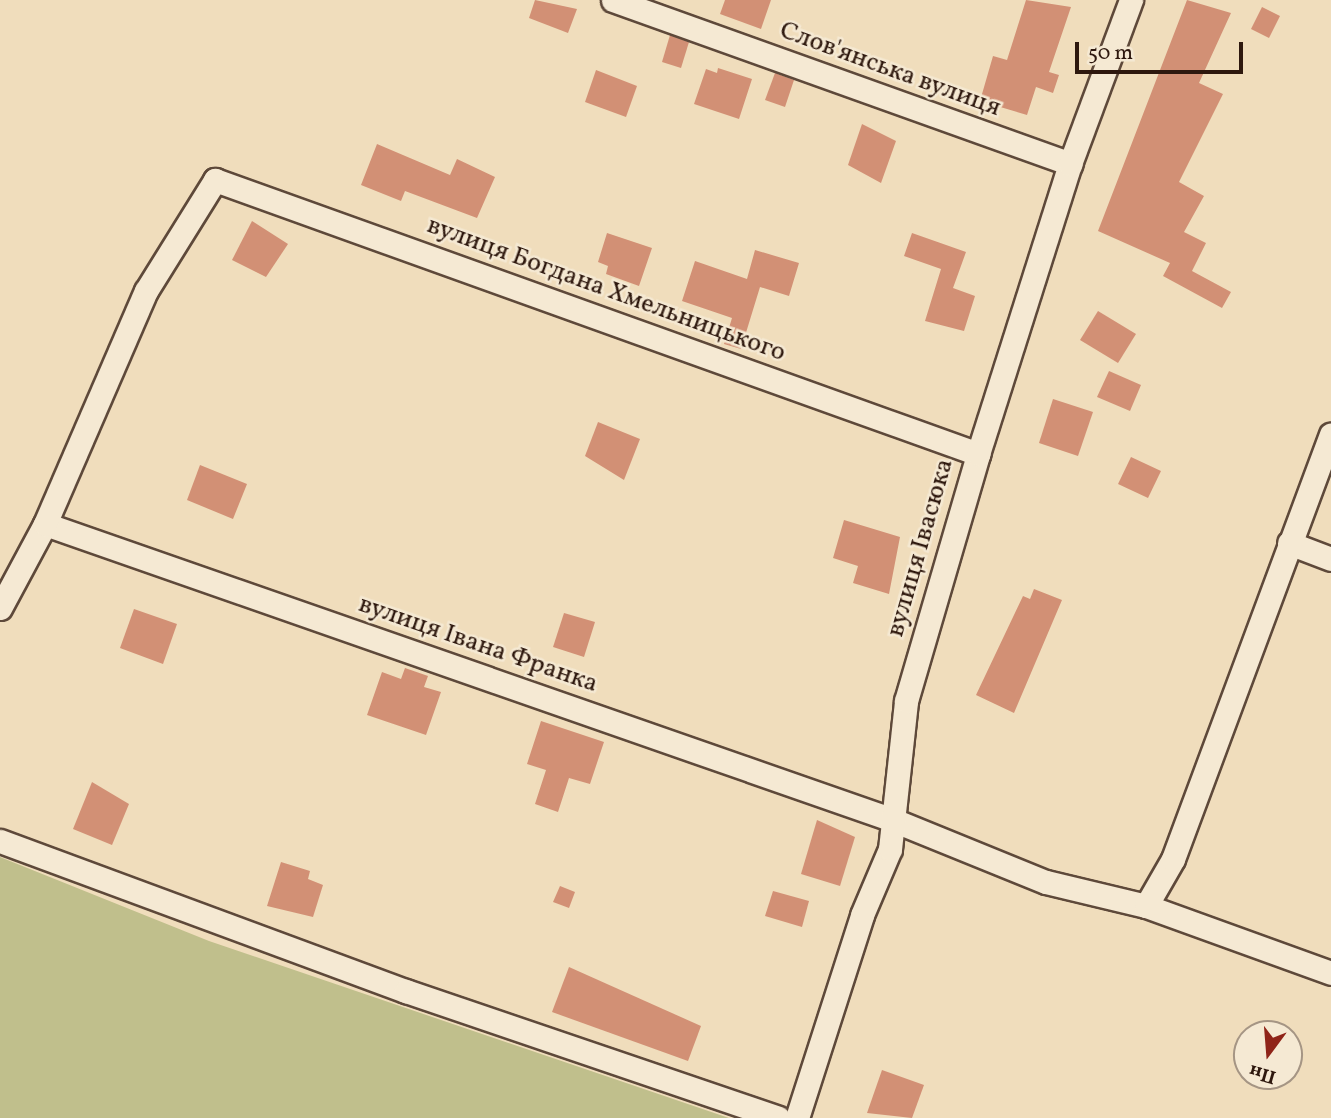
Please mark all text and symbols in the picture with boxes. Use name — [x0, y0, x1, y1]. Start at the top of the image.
street label: Слов'янська вулиця — [775, 16, 1005, 124]
scale bar — [1079, 28, 1247, 72]
text: 50 m — [1088, 39, 1133, 68]
street label: вулиця Богдана Хмельницького — [422, 210, 790, 370]
street label: вулиця Івасюка — [881, 455, 961, 641]
street label: вулиця Івана Франка — [354, 589, 602, 701]
north arrow — [1233, 1020, 1303, 1090]
text: Пн — [1246, 1057, 1279, 1089]

